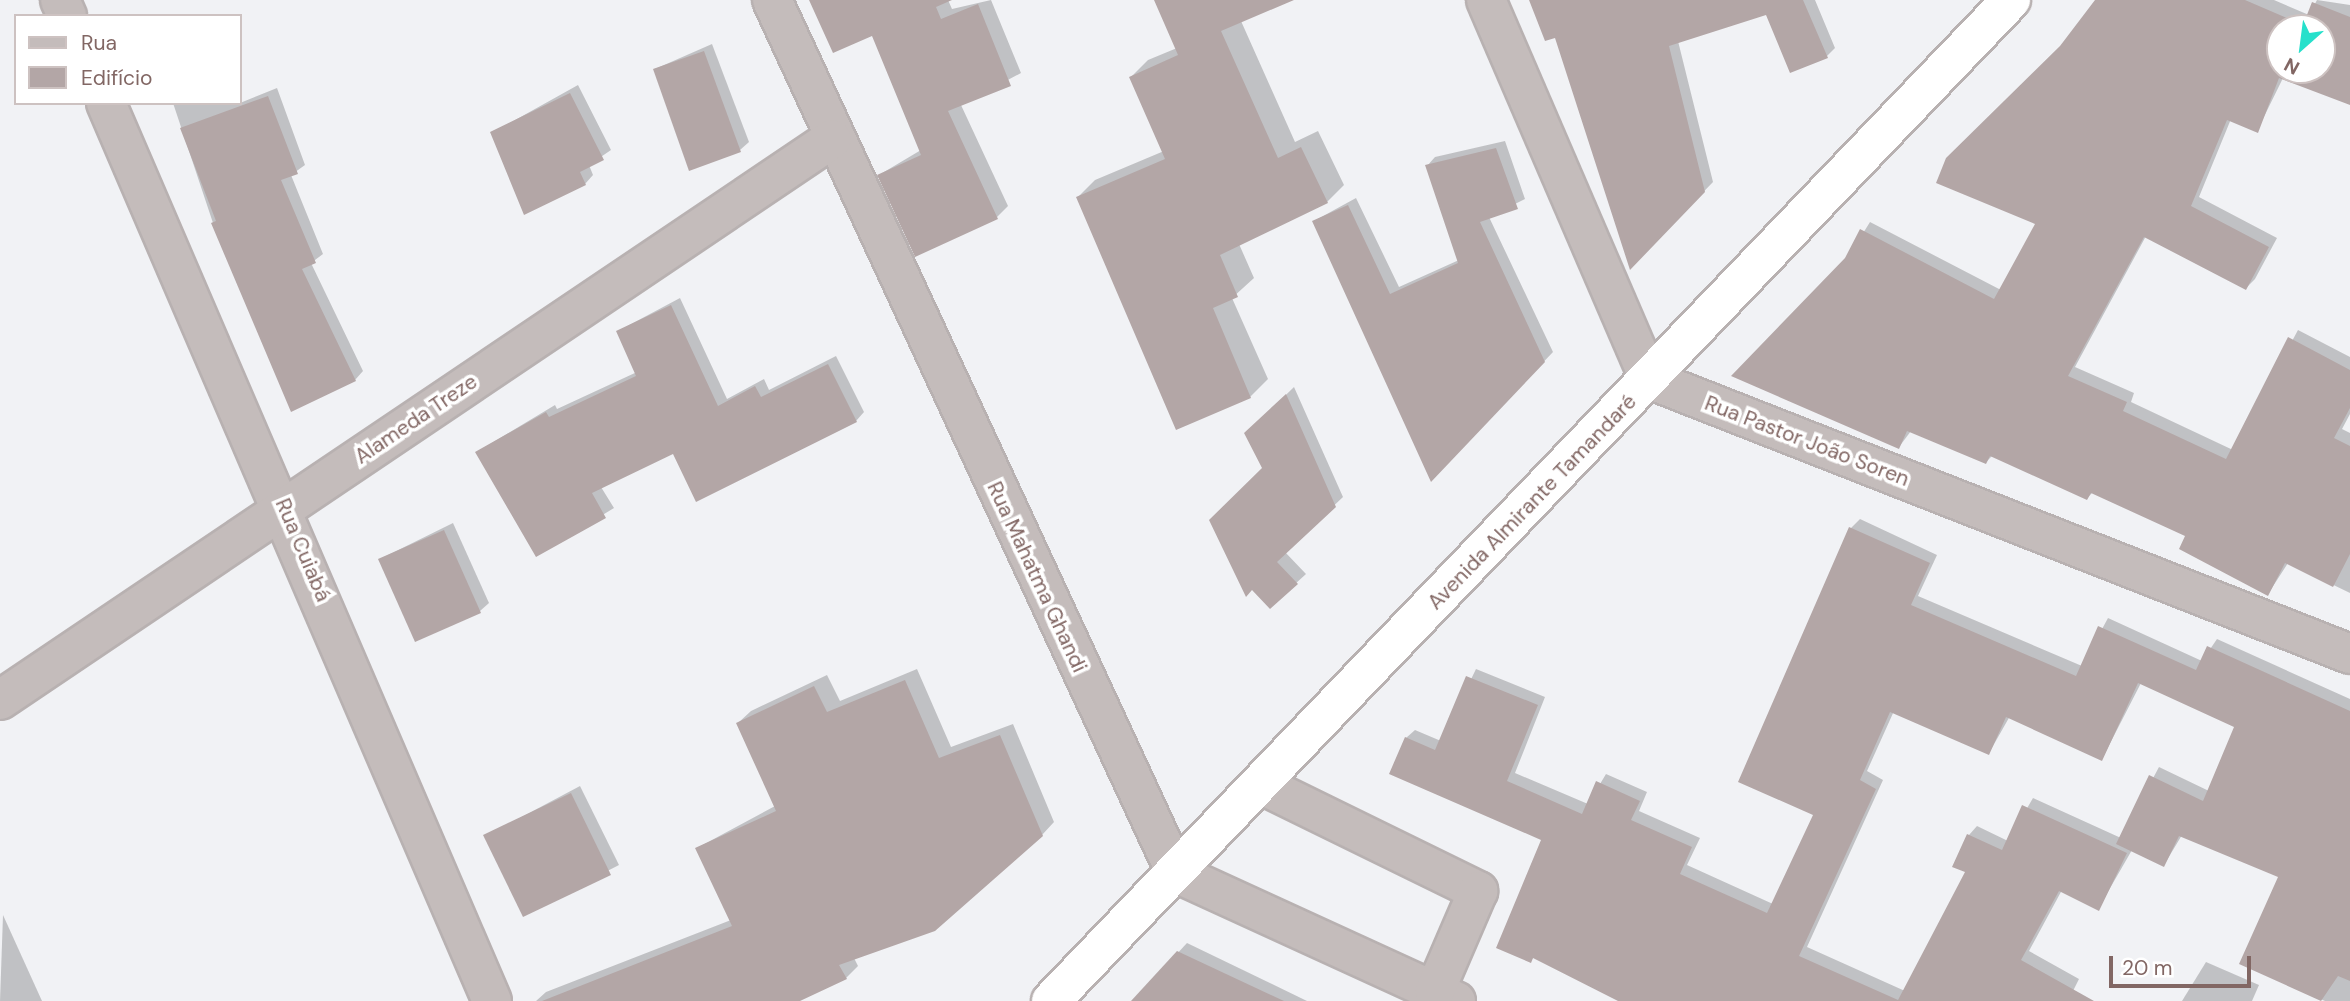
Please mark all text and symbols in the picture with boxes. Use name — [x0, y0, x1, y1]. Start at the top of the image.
legend — [14, 14, 242, 105]
north arrow — [2266, 14, 2336, 84]
text: Rua — [81, 29, 117, 57]
text: N — [2280, 52, 2304, 81]
text: Edifício — [81, 64, 152, 92]
street label: Alameda Treze — [350, 369, 482, 469]
street label: Avenida Almirante Tamandaré — [1422, 389, 1642, 615]
street label: Rua Pastor João Soren — [1701, 390, 1913, 492]
street label: Rua Mahatma Ghandi — [982, 478, 1092, 676]
street label: Rua Cuiabá — [270, 495, 336, 605]
scale bar — [2112, 942, 2254, 986]
text: 20 m — [2122, 954, 2173, 982]

